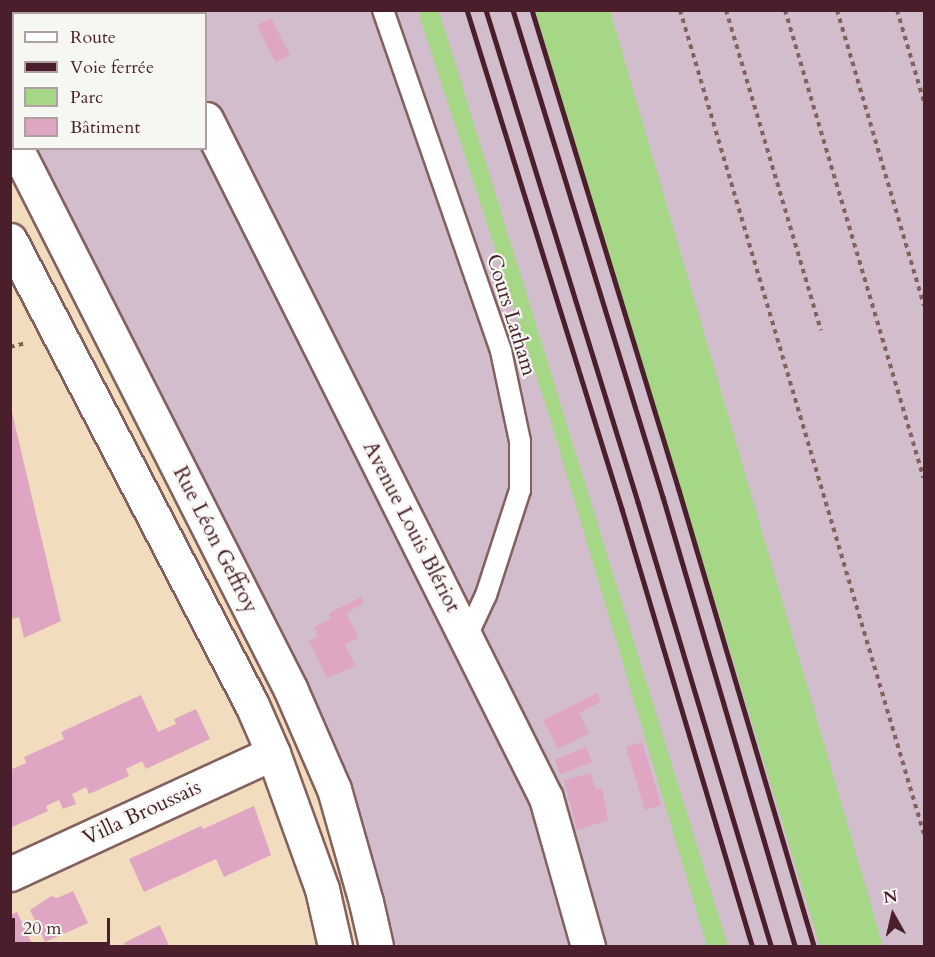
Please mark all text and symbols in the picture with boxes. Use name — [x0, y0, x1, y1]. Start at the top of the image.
legend — [12, 12, 207, 150]
text: Route — [70, 25, 116, 50]
text: Voie ferrée — [70, 55, 154, 80]
text: Parc — [70, 85, 103, 110]
text: Bâtiment — [70, 115, 140, 140]
street label: Cours Latham — [481, 251, 541, 379]
street label: Avenue Louis Blériot — [357, 437, 465, 617]
street label: Rue Léon Geffroy — [167, 462, 263, 618]
street label: Villa Broussais — [79, 775, 205, 851]
north arrow — [863, 885, 923, 945]
text: N — [882, 885, 899, 909]
scale bar — [15, 906, 112, 944]
text: 20 m — [23, 916, 62, 941]

